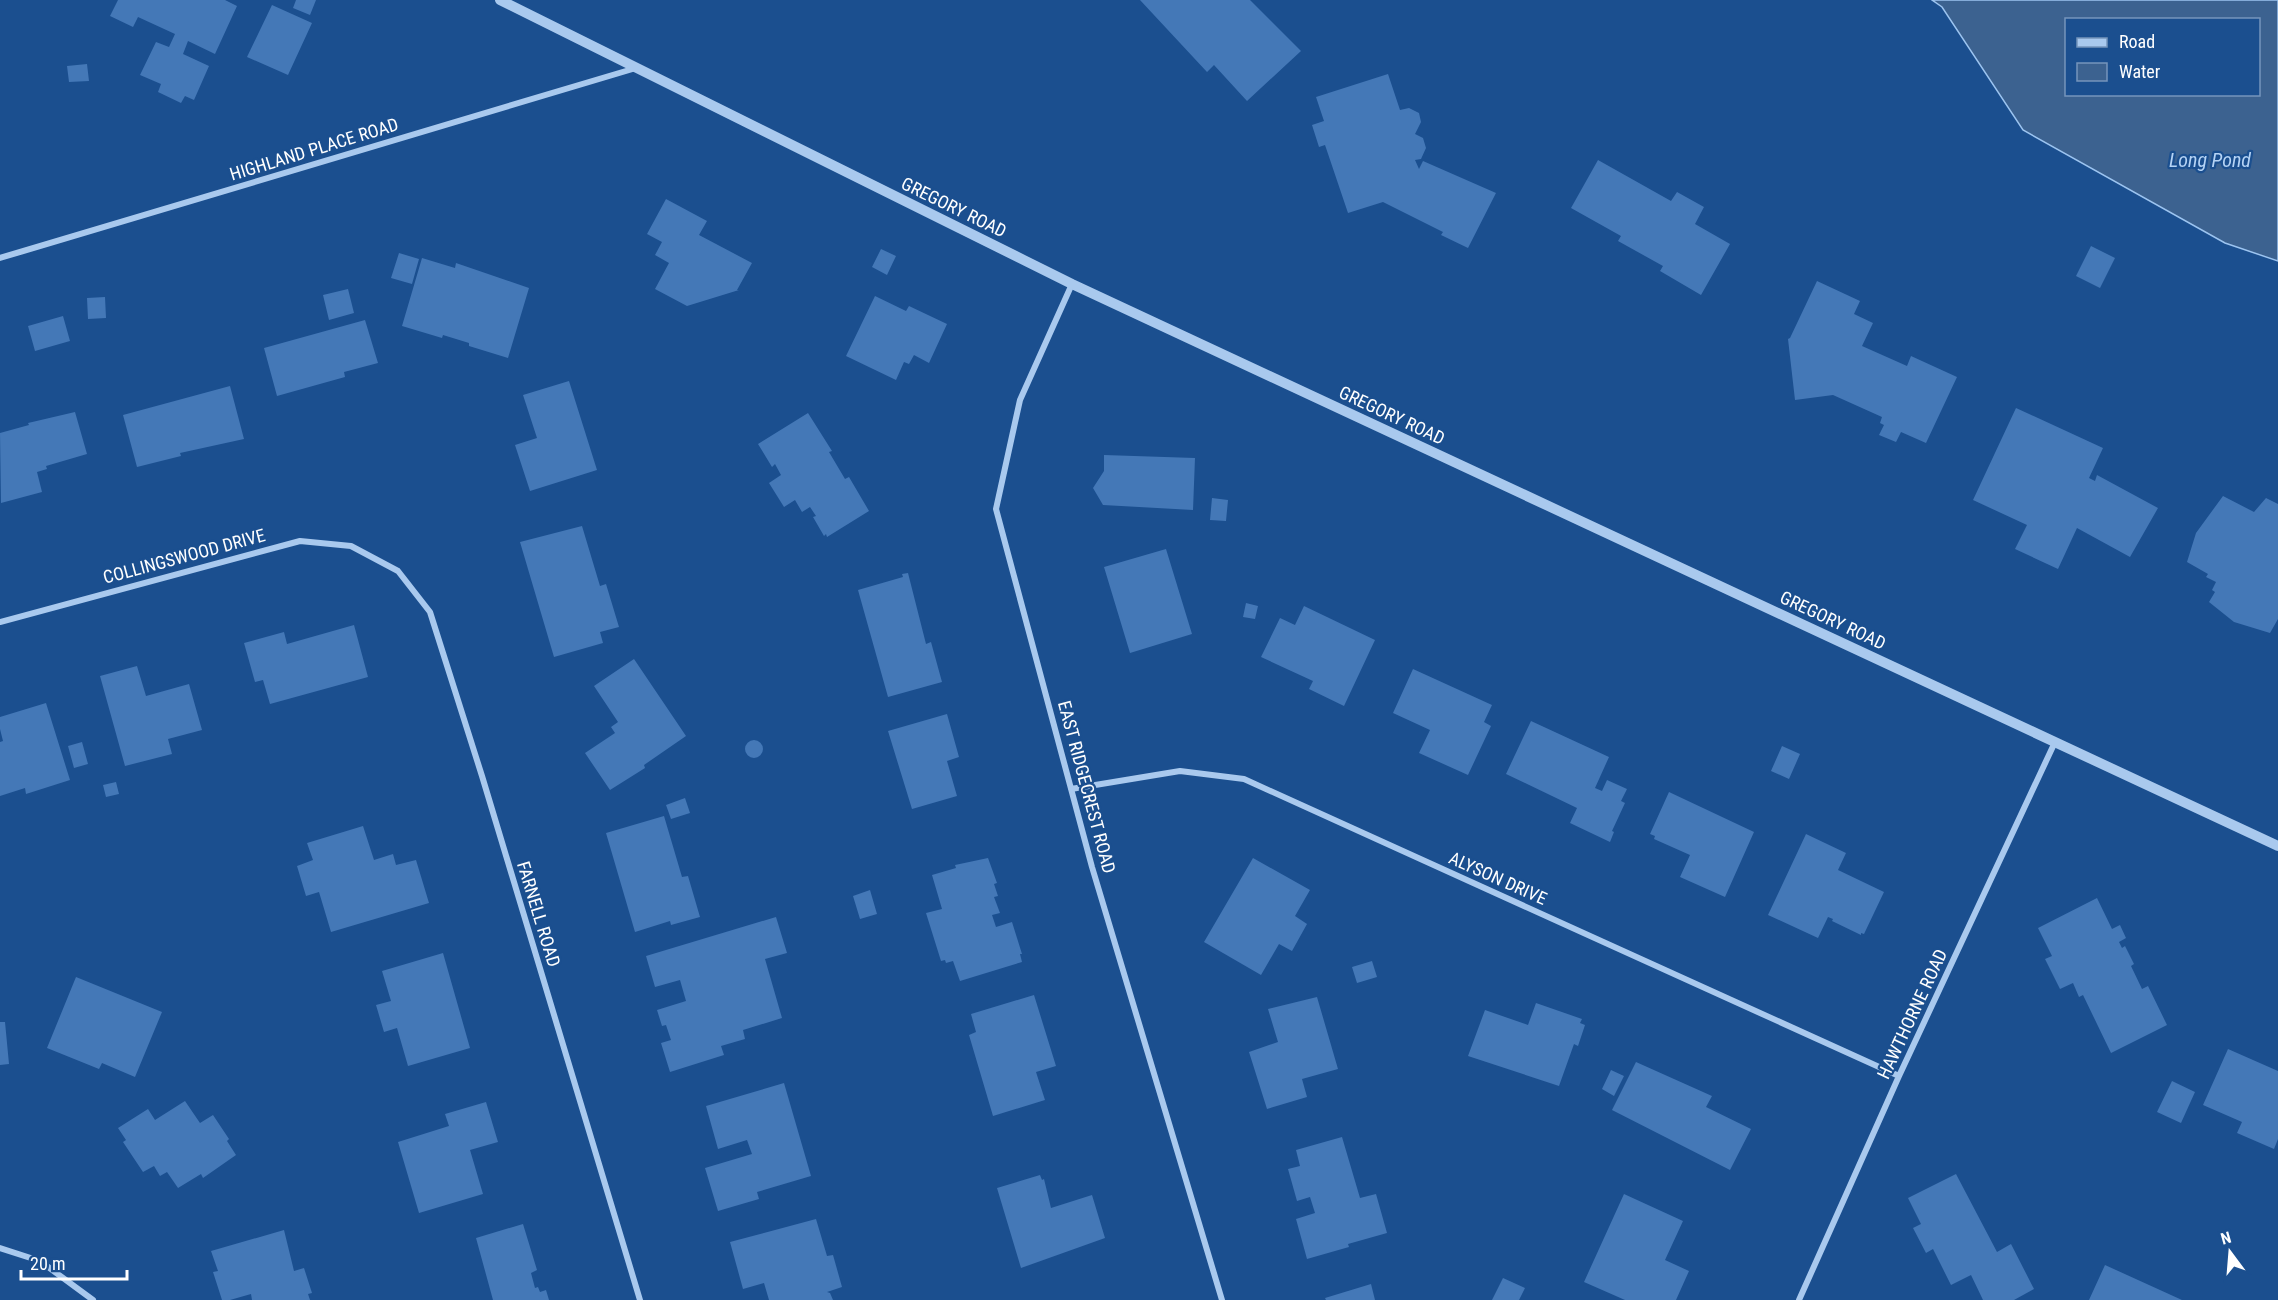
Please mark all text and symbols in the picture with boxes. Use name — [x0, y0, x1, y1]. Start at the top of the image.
legend — [2065, 18, 2260, 96]
text: Road — [2119, 31, 2155, 52]
text: Water — [2119, 61, 2161, 82]
street label: HIGHLAND PLACE ROAD — [227, 113, 401, 185]
water label: Long Pond — [2169, 148, 2251, 172]
street label: GREGORY ROAD — [898, 173, 1010, 241]
street label: GREGORY ROAD — [1336, 381, 1448, 449]
street label: COLLINGSWOOD DRIVE — [101, 524, 267, 588]
street label: GREGORY ROAD — [1777, 586, 1889, 654]
street label: EAST RIDGECREST ROAD — [1054, 698, 1120, 876]
street label: ALYSON DRIVE — [1446, 847, 1550, 909]
street label: FARNELL ROAD — [513, 859, 565, 969]
street label: HAWTHORNE ROAD — [1873, 946, 1951, 1082]
north arrow — [2200, 1222, 2260, 1282]
text: N — [2219, 1228, 2233, 1249]
scale bar — [21, 1243, 128, 1281]
text: 20 m — [30, 1253, 65, 1274]

